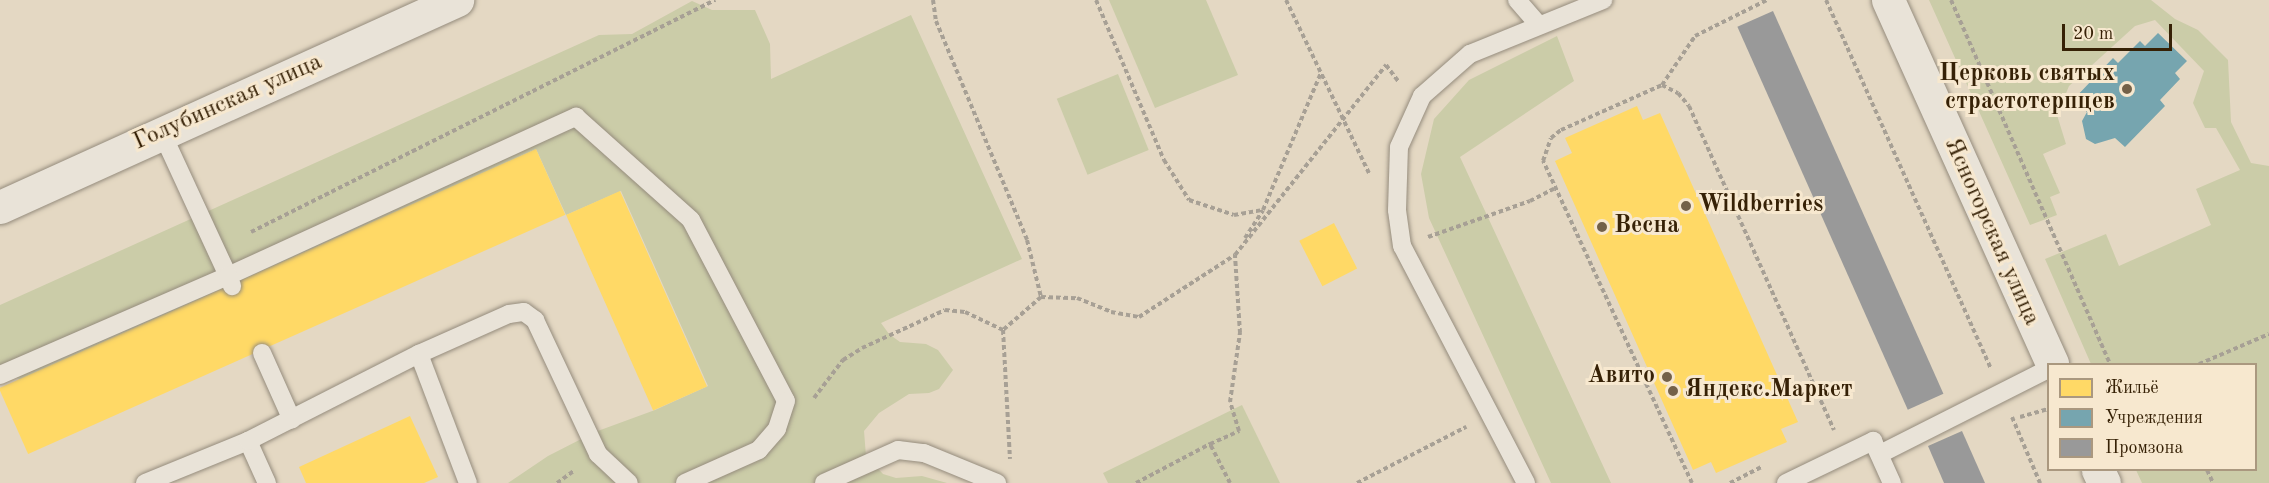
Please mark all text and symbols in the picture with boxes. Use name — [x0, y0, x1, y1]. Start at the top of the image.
scale bar — [2065, 12, 2174, 50]
text: 20 m — [2073, 25, 2113, 43]
street label: Голубинская улица — [129, 48, 327, 158]
place label: Церковь святых страстотерпцев — [1939, 61, 2115, 117]
marker: Церковь святых страстотерпцев — [2120, 82, 2134, 96]
street label: Ясногорская улица — [1937, 134, 2045, 330]
place label: Wildberries — [1698, 192, 1823, 220]
marker: Wildberries — [1679, 199, 1693, 213]
place label: Весна — [1614, 213, 1679, 241]
marker: Весна — [1595, 220, 1609, 234]
place label: Авито — [1587, 363, 1655, 391]
legend — [2047, 363, 2257, 471]
marker: Авито — [1660, 370, 1674, 384]
place label: Яндекс.Маркет — [1685, 377, 1853, 405]
text: Жильё — [2105, 379, 2159, 397]
marker: Яндекс.Маркет — [1666, 384, 1680, 398]
text: Учреждения — [2105, 409, 2203, 427]
text: Промзона — [2105, 439, 2183, 457]

